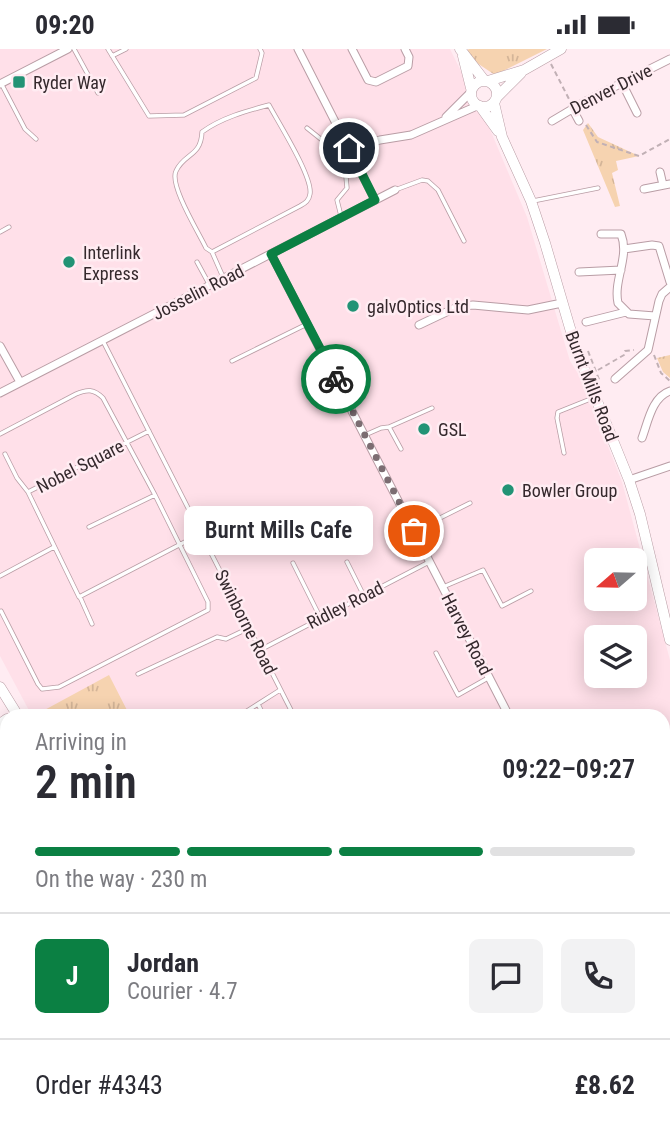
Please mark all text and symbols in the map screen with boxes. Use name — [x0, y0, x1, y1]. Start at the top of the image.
text: 09:20 — [35, 10, 95, 40]
street label: Denver Drive — [567, 59, 655, 119]
place label: Ryder Way — [33, 72, 107, 93]
marker: Ryder Way — [11, 74, 27, 90]
pin — [319, 118, 379, 178]
icon: home — [330, 129, 368, 167]
place label: Interlink Express — [83, 242, 141, 284]
marker: Interlink Express — [61, 254, 77, 270]
street label: Josselin Road — [149, 260, 247, 324]
place label: galvOptics Ltd — [367, 296, 469, 317]
marker: galvOptics Ltd — [345, 298, 361, 314]
street label: Burnt Mills Road — [561, 328, 623, 444]
courier — [301, 344, 371, 414]
icon: bike — [317, 360, 355, 398]
place label: GSL — [438, 419, 467, 440]
marker: GSL — [416, 421, 432, 437]
street label: Nobel Square — [33, 435, 127, 497]
place label: Bowler Group — [522, 480, 617, 501]
marker: Bowler Group — [500, 482, 516, 498]
pin — [384, 501, 444, 561]
callout: Burnt Mills Cafe — [183, 507, 372, 555]
icon: bag — [395, 512, 433, 550]
text: Burnt Mills Cafe — [205, 517, 352, 544]
north arrow — [584, 548, 648, 611]
map controls — [584, 548, 647, 688]
street label: Swinborne Road — [211, 566, 281, 678]
street label: Ridley Road — [303, 577, 387, 633]
street label: Harvey Road — [437, 590, 497, 678]
button: layers — [584, 625, 647, 688]
text: Arriving in — [35, 729, 127, 756]
text: 09:22–09:27 — [502, 754, 635, 784]
text: 2 min — [35, 755, 137, 809]
text: On the way · 230 m — [35, 866, 207, 893]
button: chat — [469, 939, 543, 1013]
button: phone — [561, 939, 635, 1013]
text: Jordan — [127, 948, 199, 978]
text: J — [66, 961, 78, 991]
text: Courier · 4.7 — [127, 978, 238, 1005]
text: Order #4343 — [35, 1070, 163, 1100]
text: £8.62 — [574, 1070, 635, 1100]

